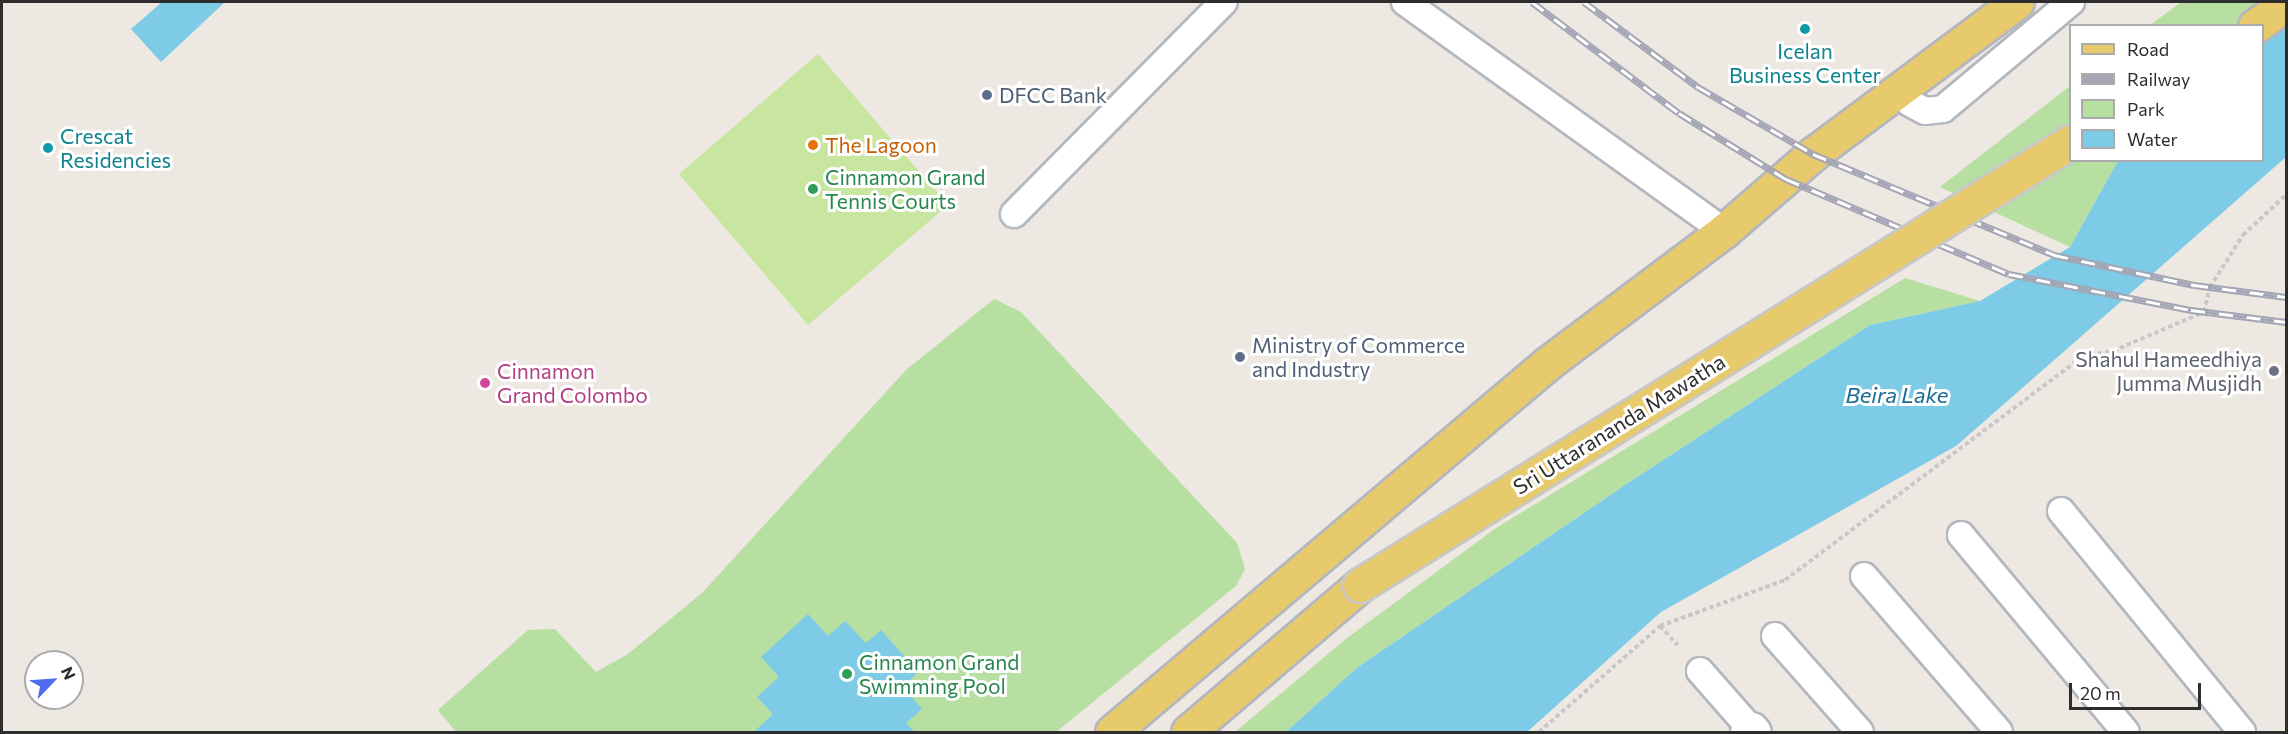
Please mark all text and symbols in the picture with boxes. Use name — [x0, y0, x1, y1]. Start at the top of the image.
marker: Icelan Business Center — [1798, 22, 1812, 36]
legend — [2069, 24, 2264, 162]
place label: Icelan Business Center — [1729, 38, 1881, 88]
text: Road — [2127, 38, 2169, 60]
text: Railway — [2127, 68, 2190, 90]
place label: DFCC Bank — [999, 82, 1107, 108]
marker: DFCC Bank — [980, 88, 994, 102]
text: Park — [2127, 98, 2165, 120]
place label: Crescat Residencies — [60, 123, 171, 173]
text: Water — [2127, 128, 2178, 150]
place label: The Lagoon — [825, 132, 937, 158]
marker: The Lagoon — [806, 138, 820, 152]
marker: Crescat Residencies — [41, 141, 55, 155]
place label: Cinnamon Grand Tennis Courts — [825, 164, 985, 214]
marker: Cinnamon Grand Tennis Courts — [806, 182, 820, 196]
place label: Ministry of Commerce and Industry — [1252, 332, 1465, 382]
place label: Shahul Hameedhiya Jumma Musjidh — [2075, 346, 2262, 396]
street label: Sri Uttarananda Mawatha — [1508, 348, 1730, 500]
marker: Ministry of Commerce and Industry — [1233, 350, 1247, 364]
place label: Cinnamon Grand Colombo — [497, 358, 648, 408]
marker: Shahul Hameedhiya Jumma Musjidh — [2267, 364, 2281, 378]
marker: Cinnamon Grand Colombo — [478, 376, 492, 390]
water label: Beira Lake — [1846, 382, 1948, 408]
place label: Cinnamon Grand Swimming Pool — [859, 649, 1019, 699]
north arrow — [24, 650, 84, 710]
text: N — [58, 664, 80, 682]
marker: Cinnamon Grand Swimming Pool — [840, 667, 854, 681]
scale bar — [2072, 671, 2204, 709]
text: 20 m — [2080, 682, 2121, 704]

